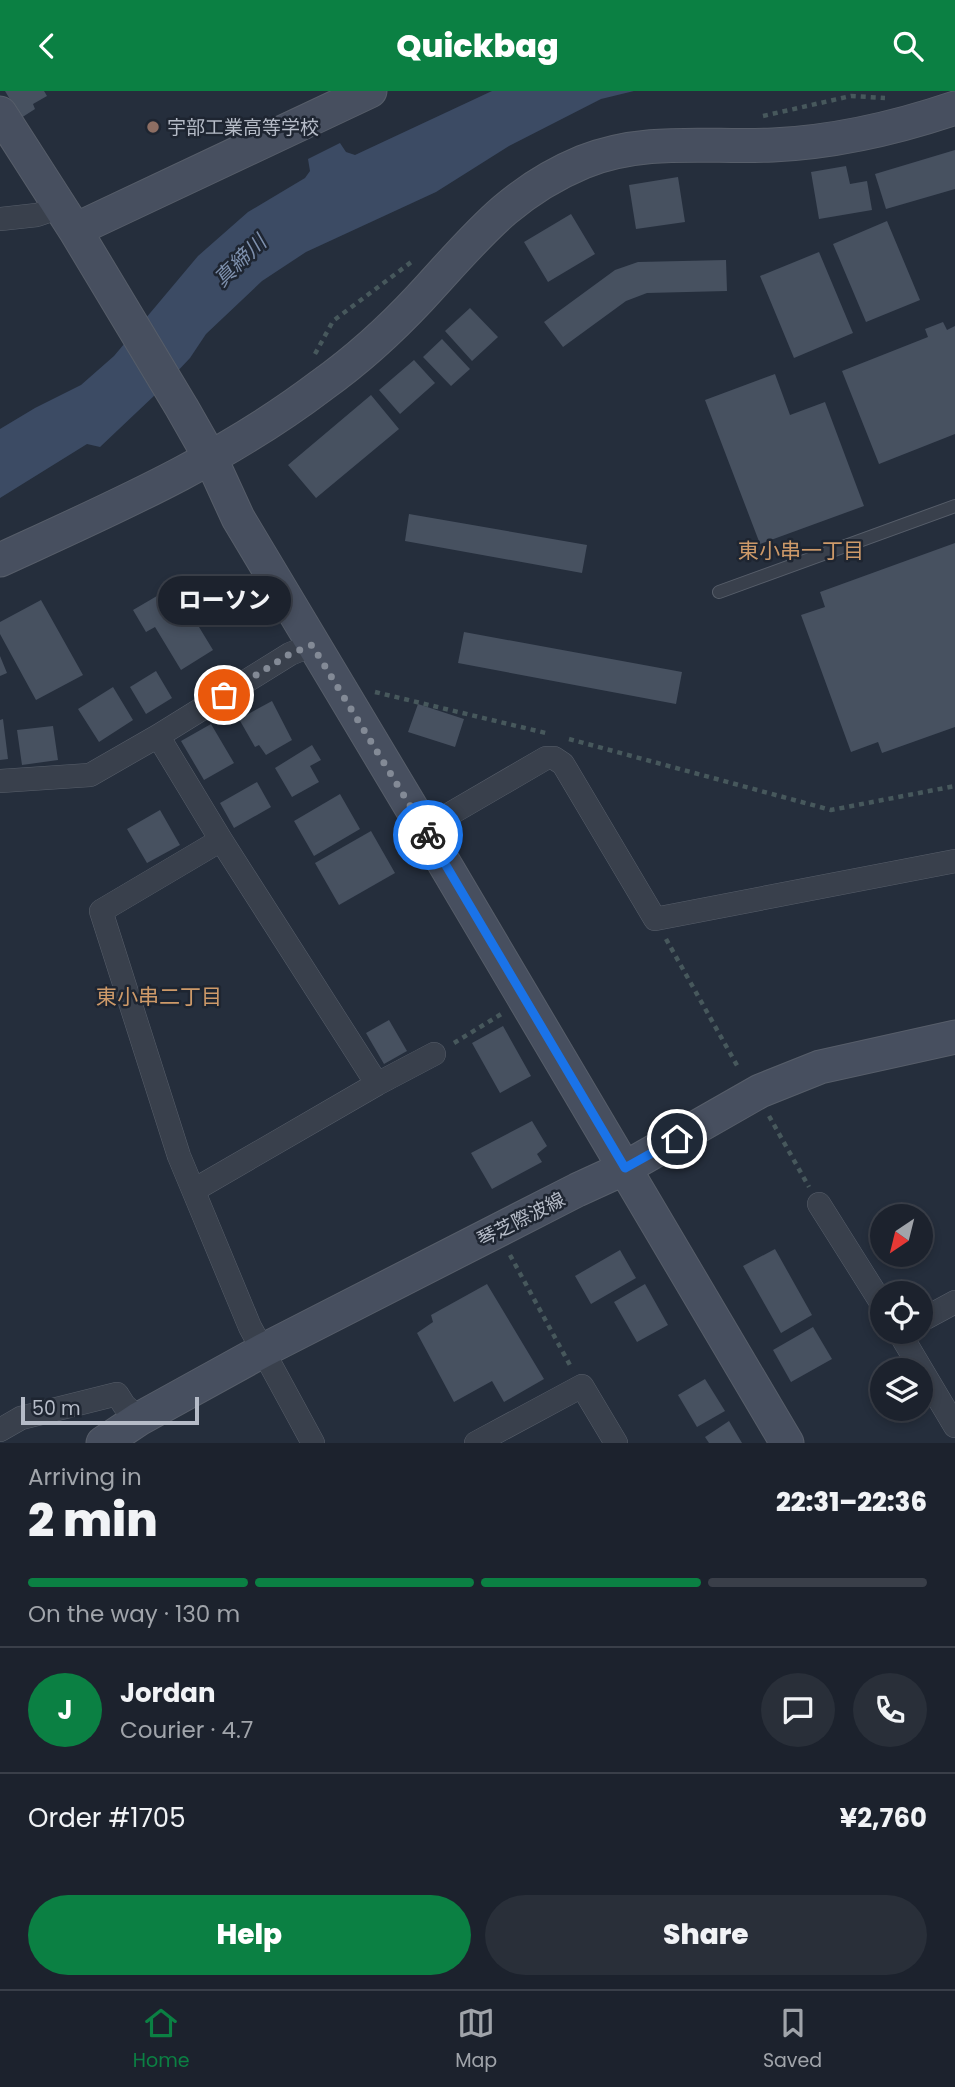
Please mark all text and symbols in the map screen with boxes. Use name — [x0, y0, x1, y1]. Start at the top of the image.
text: Quickbag — [396, 23, 559, 68]
icon: back — [28, 27, 66, 65]
icon: search — [889, 27, 927, 65]
place label: 宇部工業高等学校 — [167, 114, 319, 141]
marker: 宇部工業高等学校 — [145, 119, 161, 135]
water label: 真締川 — [207, 227, 274, 293]
district label: 東小串一丁目 — [738, 536, 864, 565]
callout: ローソン — [158, 576, 290, 625]
text: ローソン — [179, 584, 271, 616]
pin — [194, 665, 254, 725]
icon: bag — [205, 676, 243, 714]
courier — [393, 800, 463, 870]
icon: bike — [409, 816, 447, 854]
district label: 東小串二丁目 — [96, 982, 222, 1011]
pin — [647, 1109, 707, 1169]
icon: home — [658, 1120, 696, 1158]
street label: 琴芝際波線 — [473, 1186, 570, 1253]
north arrow — [870, 1204, 933, 1267]
map controls — [870, 1204, 933, 1421]
button: locate — [870, 1281, 933, 1344]
button: layers — [870, 1358, 933, 1421]
scale bar — [21, 1394, 200, 1426]
text: 50 m — [32, 1395, 81, 1422]
text: Arriving in — [28, 1461, 142, 1493]
text: 22:31–22:36 — [776, 1484, 927, 1520]
text: 2 min — [28, 1488, 158, 1552]
text: On the way · 130 m — [28, 1598, 240, 1630]
button: chat — [761, 1673, 835, 1747]
button: phone — [853, 1673, 927, 1747]
text: Jordan — [120, 1675, 216, 1711]
text: J — [57, 1692, 73, 1728]
text: Courier · 4.7 — [120, 1714, 253, 1746]
text: Order #1705 — [28, 1800, 185, 1836]
text: ¥2,760 — [840, 1800, 927, 1836]
button: Help — [28, 1895, 471, 1975]
button: Share — [485, 1895, 927, 1975]
tab: Home — [133, 2004, 190, 2075]
tab: Map — [455, 2004, 497, 2075]
tab: Saved — [763, 2004, 822, 2075]

